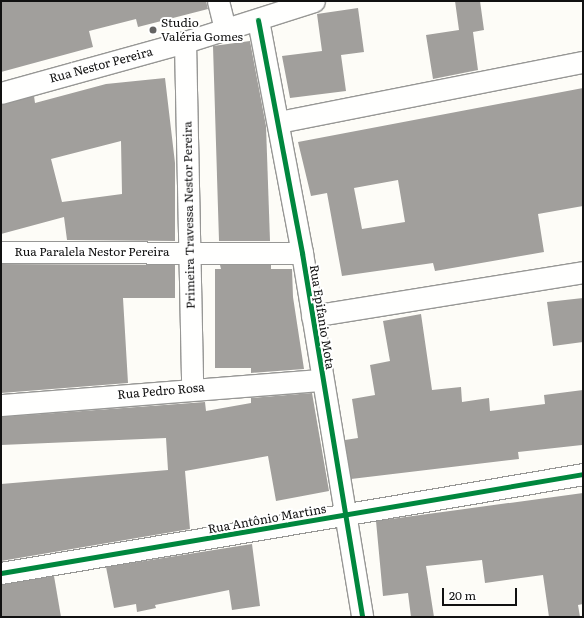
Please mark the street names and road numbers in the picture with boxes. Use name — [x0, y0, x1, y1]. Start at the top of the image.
street label: Rua Nestor Pereira — [48, 44, 154, 86]
street label: Primeira Travessa Nestor Pereira — [180, 121, 198, 309]
street label: Rua Paralela Nestor Pereira — [15, 245, 169, 259]
street label: Rua Epifanio Mota — [307, 264, 337, 370]
street label: Rua Pedro Rosa — [117, 380, 205, 402]
street label: Rua Antônio Martins — [207, 502, 327, 536]

